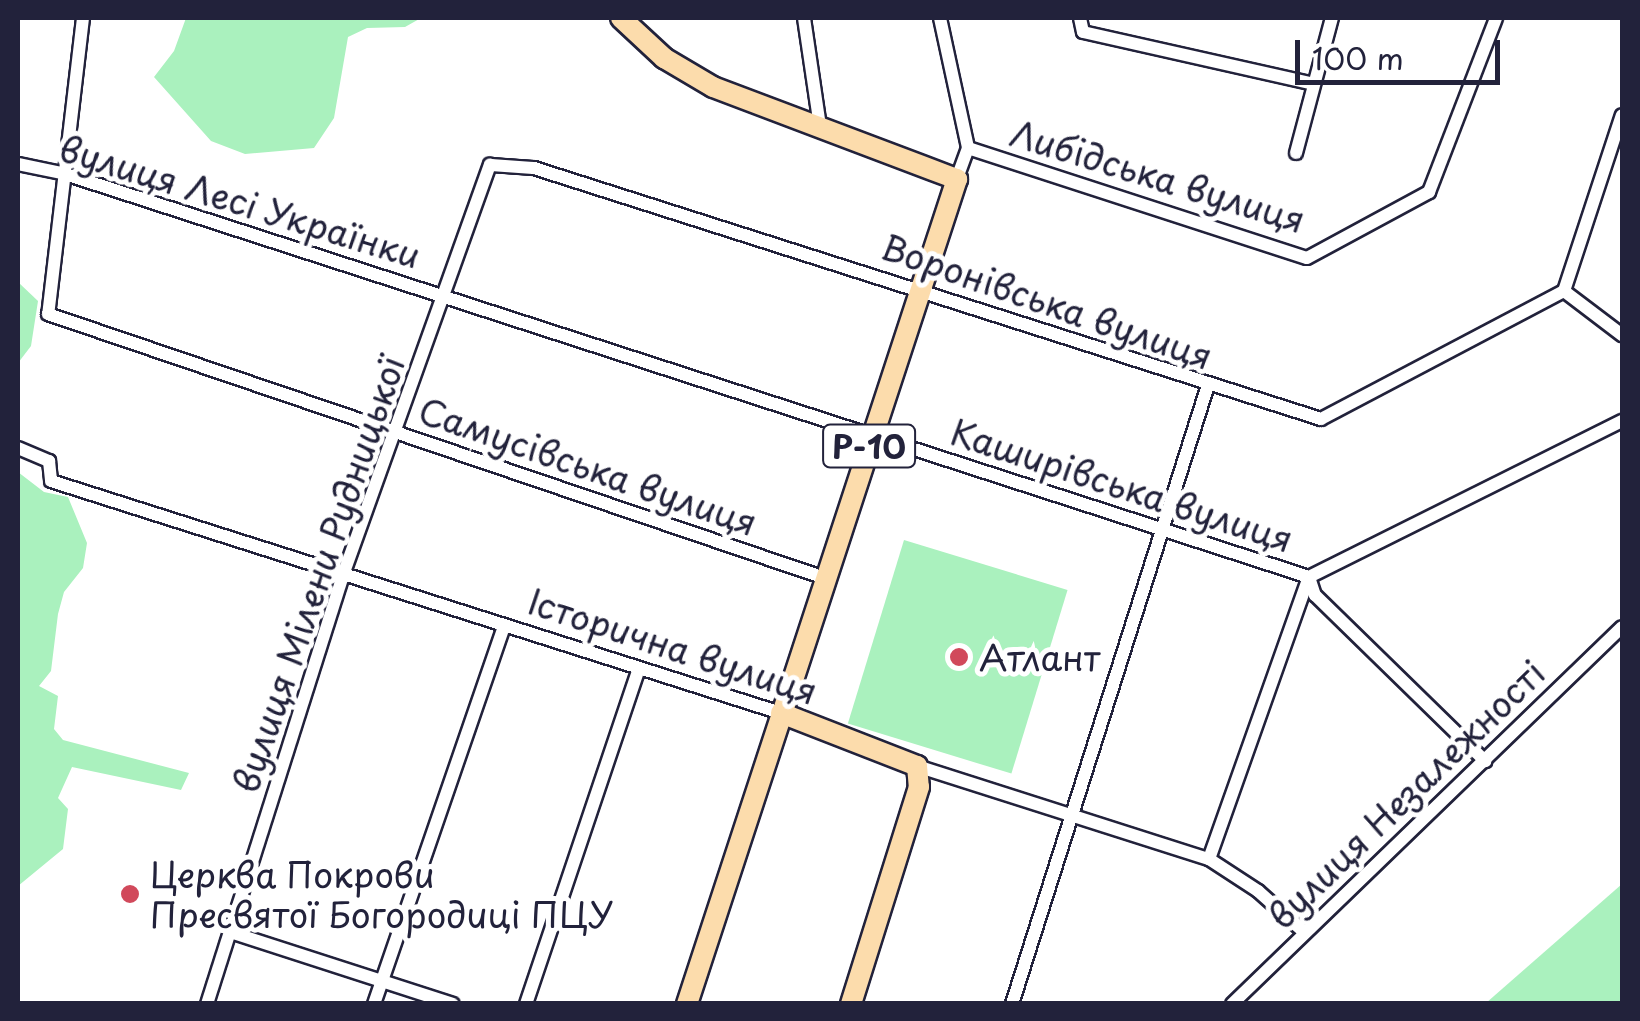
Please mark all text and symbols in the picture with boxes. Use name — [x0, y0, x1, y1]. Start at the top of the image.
scale bar — [1300, 20, 1505, 82]
text: 100 m — [1312, 35, 1404, 80]
street label: Либідська вулиця — [1005, 111, 1311, 241]
street label: вулиця Лесі Українки — [53, 126, 427, 276]
street label: Воронівська вулиця — [876, 224, 1218, 378]
street label: вулиця Мілени Рудницької — [223, 350, 413, 798]
street label: Самусівська вулиця — [413, 388, 763, 544]
street label: Каширівська вулиця — [945, 410, 1299, 560]
road number: Р-10 — [822, 419, 916, 473]
street label: Історична вулиця — [522, 579, 824, 713]
place label: Атлант — [979, 636, 1100, 678]
marker: Атлант — [948, 646, 970, 668]
street label: вулиця Незалежності — [1259, 651, 1553, 937]
place label: Церква Покрови Пресвятої Богородиці ПЦУ — [150, 853, 614, 935]
marker: Церква Покрови Пресвятої Богородиці ПЦУ — [119, 883, 141, 905]

